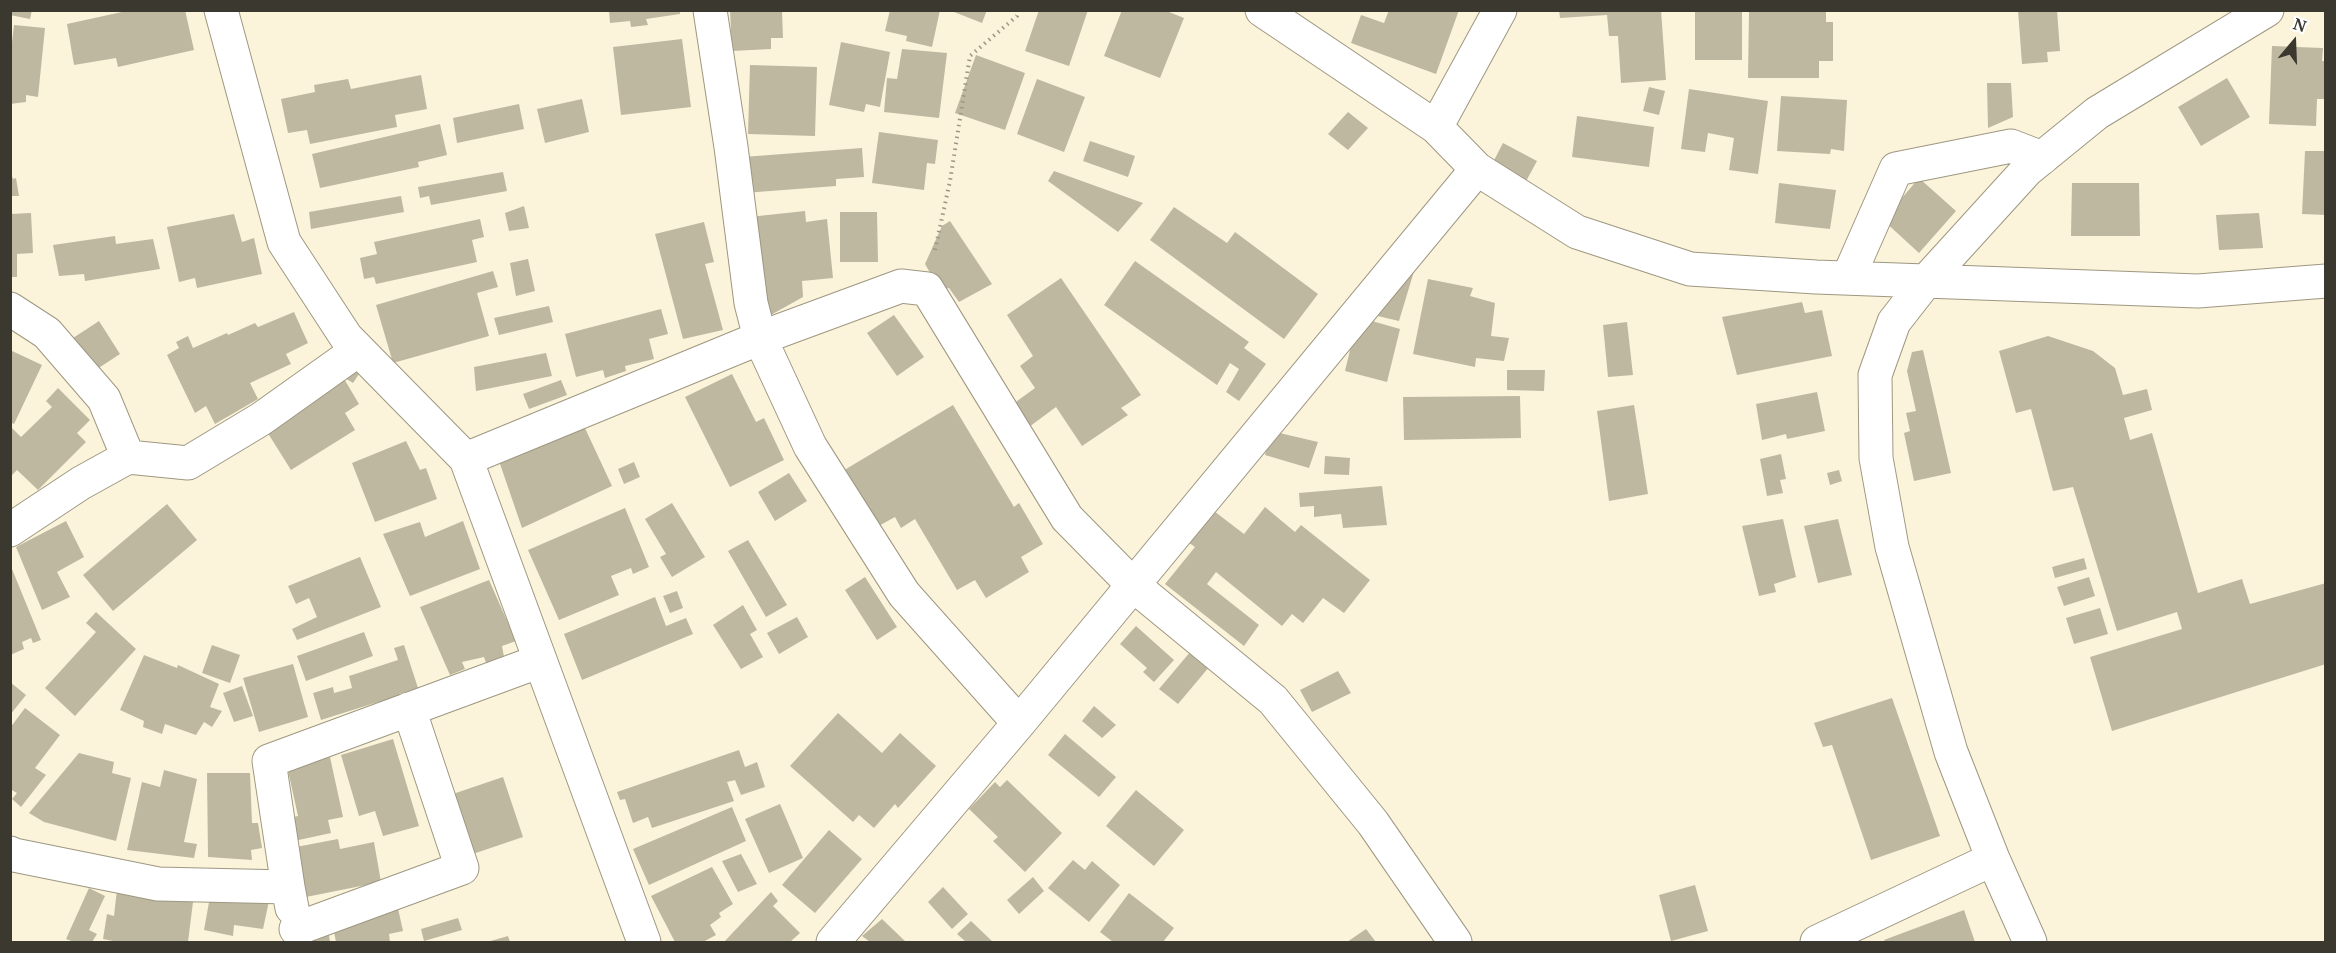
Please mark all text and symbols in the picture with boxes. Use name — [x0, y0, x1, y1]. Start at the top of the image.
north arrow — [2264, 12, 2324, 72]
text: N — [2290, 13, 2309, 37]

